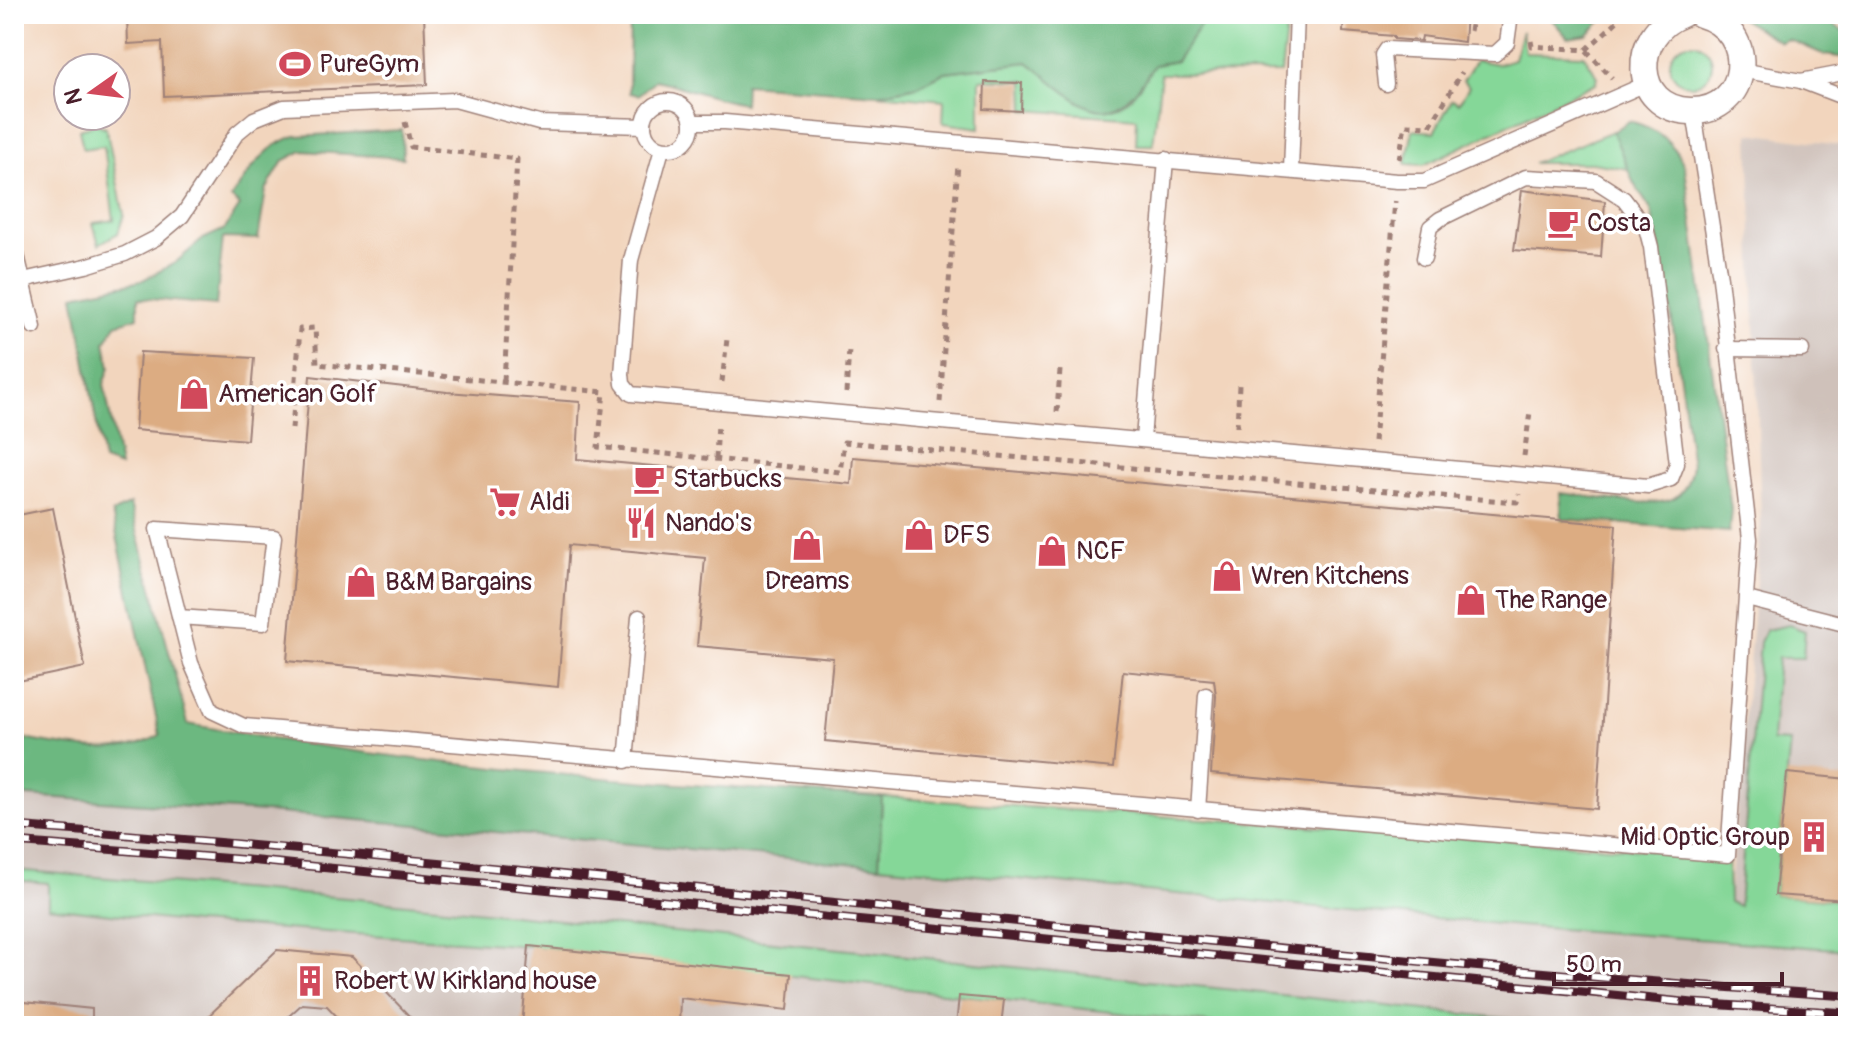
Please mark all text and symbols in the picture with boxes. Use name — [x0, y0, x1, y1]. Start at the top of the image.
sports icon: PureGym — [278, 47, 312, 81]
place label: PureGym — [319, 48, 419, 80]
north arrow — [52, 52, 132, 132]
text: N — [58, 86, 89, 107]
cafe icon: Costa — [1546, 206, 1580, 240]
place label: Costa — [1587, 207, 1651, 239]
shop icon: American Golf — [177, 377, 211, 411]
place label: American Golf — [218, 378, 377, 410]
cafe icon: Starbucks — [632, 462, 666, 496]
place label: Starbucks — [673, 463, 782, 495]
supermarket icon: Aldi — [488, 485, 522, 519]
place label: Aldi — [529, 486, 569, 518]
restaurant icon: Nando's — [624, 506, 658, 540]
place label: Nando's — [665, 507, 752, 539]
shop icon: DFS — [902, 518, 936, 552]
place label: DFS — [943, 519, 990, 551]
shop icon: Dreams — [790, 528, 824, 562]
shop icon: NCF — [1035, 534, 1069, 568]
place label: NCF — [1076, 535, 1125, 567]
shop icon: Wren Kitchens — [1210, 559, 1244, 593]
place label: Wren Kitchens — [1251, 560, 1409, 592]
shop icon: B&M Bargains — [344, 565, 378, 599]
place label: Dreams — [765, 565, 850, 597]
place label: B&M Bargains — [385, 566, 532, 598]
shop icon: The Range — [1454, 583, 1488, 617]
place label: The Range — [1495, 584, 1607, 616]
building icon: Mid Optic Group — [1797, 820, 1831, 854]
place label: Mid Optic Group — [1620, 821, 1790, 853]
scale bar — [1554, 936, 1782, 986]
text: 50 m — [1566, 950, 1622, 979]
building icon: Robert W Kirkland house — [293, 964, 327, 998]
place label: Robert W Kirkland house — [334, 965, 597, 997]

